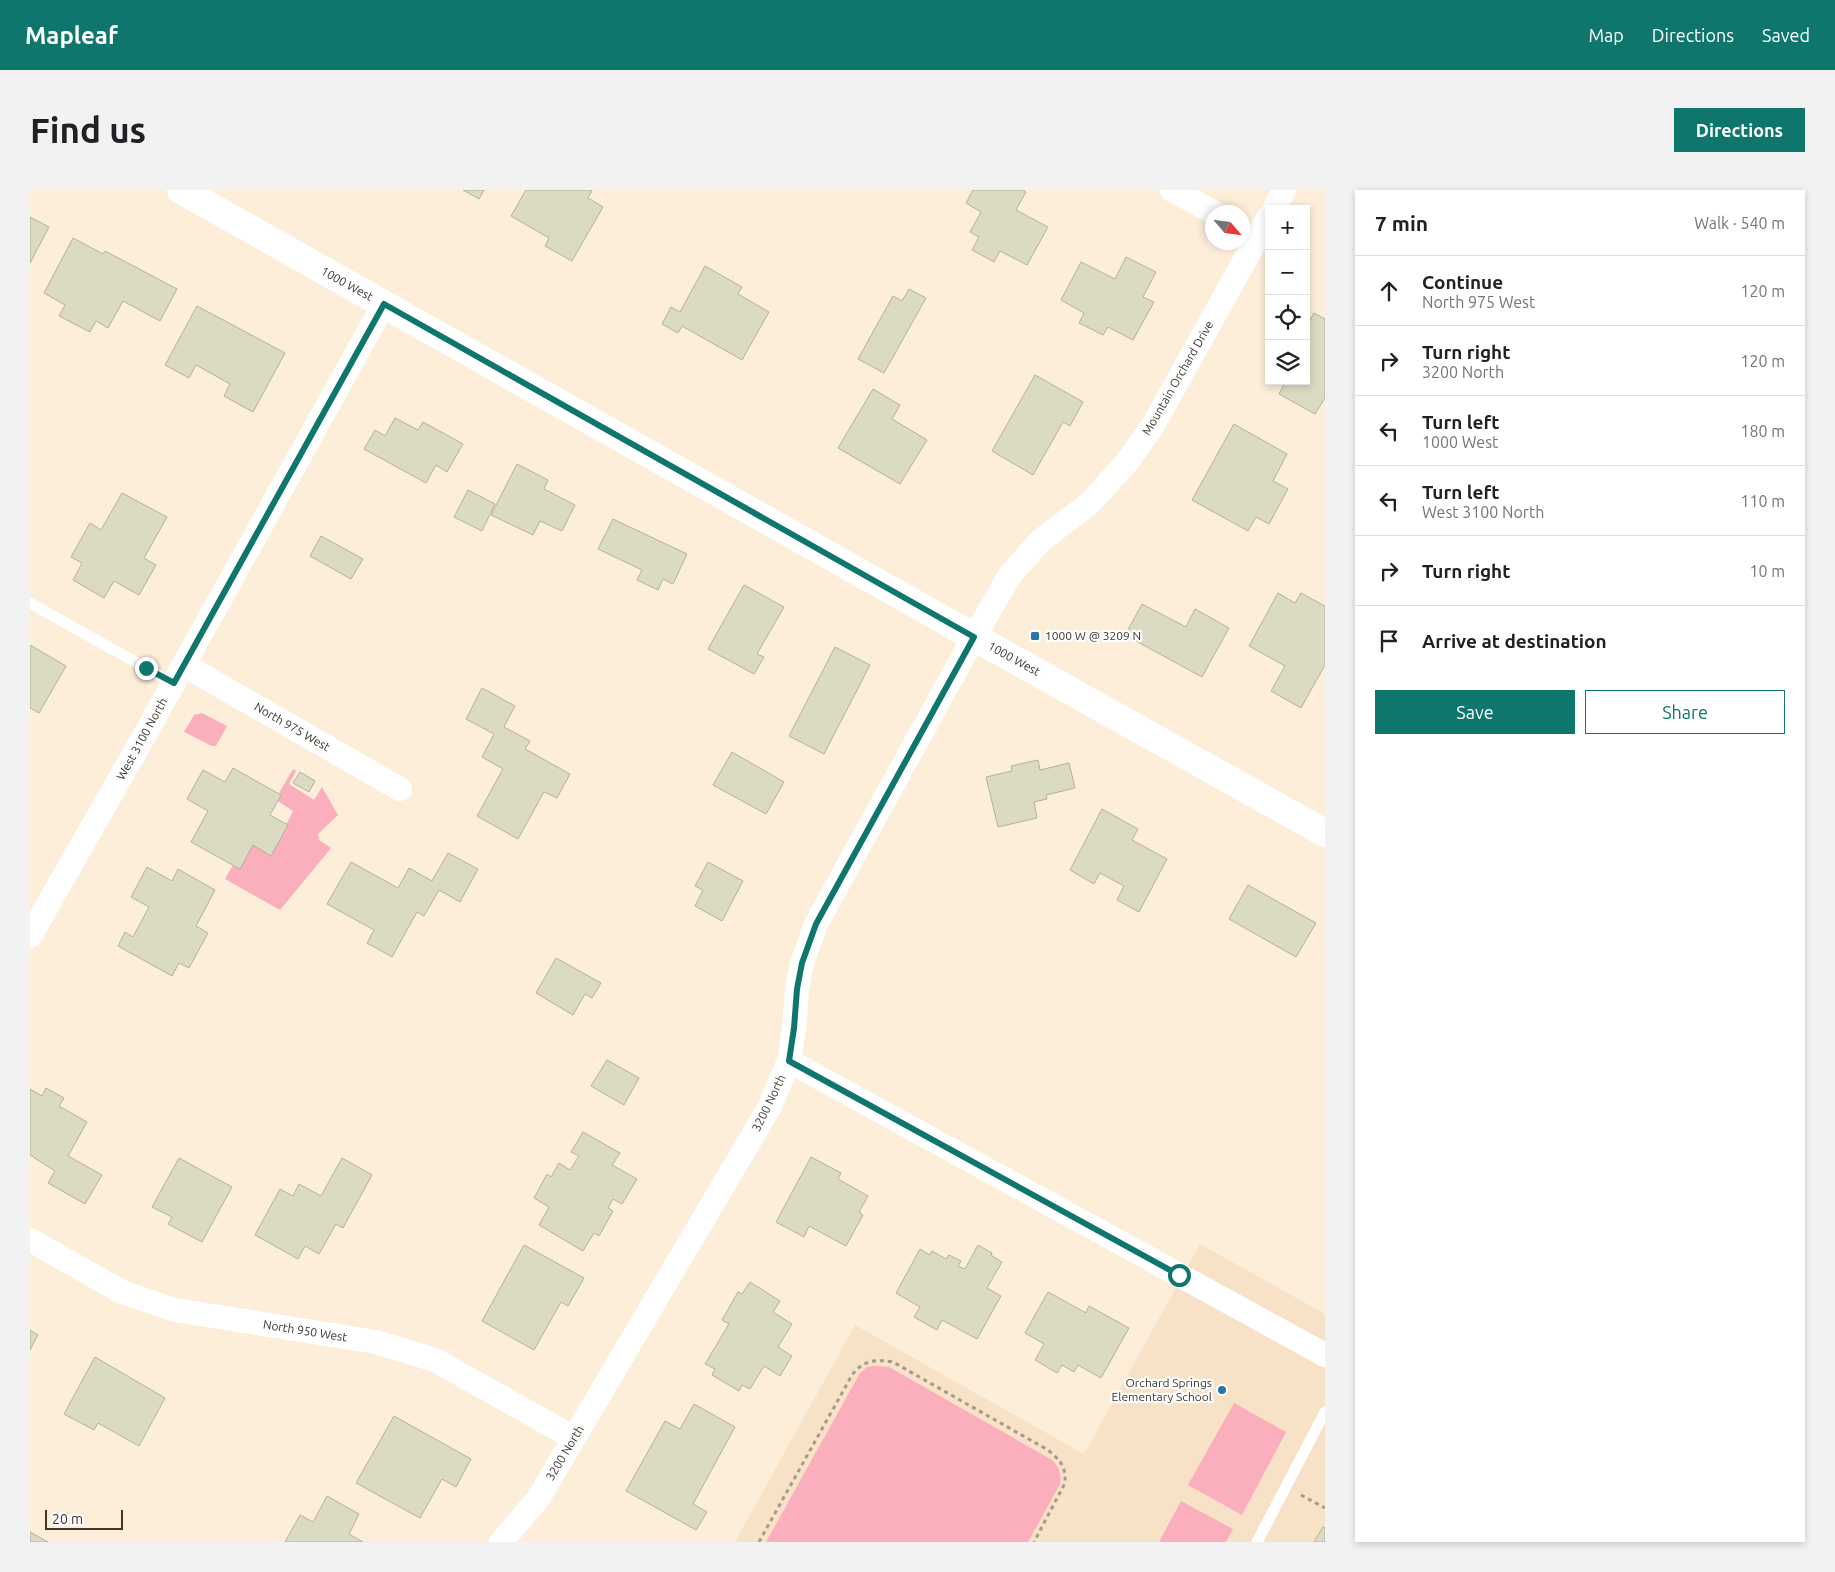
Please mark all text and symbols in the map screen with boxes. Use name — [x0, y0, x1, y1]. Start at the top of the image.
text: Mapleaf — [25, 22, 118, 49]
text: Map — [1588, 25, 1624, 45]
text: Directions — [1652, 25, 1734, 45]
text: Saved — [1762, 25, 1810, 45]
button: Directions — [1674, 108, 1805, 152]
text: Find us — [30, 110, 146, 150]
north arrow — [1205, 205, 1250, 250]
map controls — [1265, 205, 1310, 385]
button: + — [1265, 205, 1310, 250]
text: 7 min — [1375, 211, 1428, 235]
text: Walk · 540 m — [1694, 214, 1785, 232]
button: − — [1265, 250, 1310, 295]
street label: 1000 West — [319, 264, 376, 303]
text: Continue — [1422, 271, 1503, 293]
icon: ahead — [1375, 277, 1403, 305]
text: 120 m — [1740, 282, 1785, 300]
text: North 975 West — [1422, 293, 1535, 311]
button: locate — [1265, 295, 1310, 340]
street label: Mountain Orchard Drive — [1140, 318, 1216, 437]
button: layers — [1265, 340, 1310, 385]
text: Turn right — [1422, 341, 1510, 363]
icon: right — [1375, 347, 1403, 375]
text: 120 m — [1740, 352, 1785, 370]
text: 3200 North — [1422, 363, 1504, 381]
text: Turn left — [1422, 411, 1500, 433]
icon: left — [1375, 417, 1403, 445]
text: 180 m — [1740, 422, 1785, 440]
text: 1000 West — [1422, 433, 1498, 451]
text: Turn left — [1422, 481, 1500, 503]
icon: left — [1375, 487, 1403, 515]
text: 110 m — [1740, 492, 1785, 510]
text: West 3100 North — [1422, 503, 1544, 521]
icon: right — [1375, 557, 1403, 585]
text: Turn right — [1422, 560, 1510, 582]
text: 10 m — [1749, 562, 1785, 580]
icon: arrive — [1375, 627, 1403, 655]
place label: 1000 W @ 3209 N — [1045, 629, 1141, 642]
marker: 1000 W @ 3209 N — [1029, 630, 1041, 642]
text: Arrive at destination — [1422, 630, 1607, 652]
street label: 1000 West — [986, 639, 1043, 678]
route end — [135, 657, 158, 680]
button: Save — [1375, 690, 1575, 734]
button: Share — [1585, 690, 1785, 734]
street label: West 3100 North — [114, 695, 169, 782]
street label: North 975 West — [252, 700, 333, 754]
street label: 3200 North — [749, 1072, 788, 1133]
route start — [1168, 1264, 1191, 1287]
street label: North 950 West — [262, 1317, 348, 1344]
place label: Orchard Springs Elementary School — [1112, 1376, 1212, 1403]
marker: Orchard Springs Elementary School — [1216, 1384, 1228, 1396]
street label: 3200 North — [543, 1423, 586, 1482]
scale bar — [45, 1507, 122, 1530]
text: 20 m — [52, 1511, 83, 1527]

